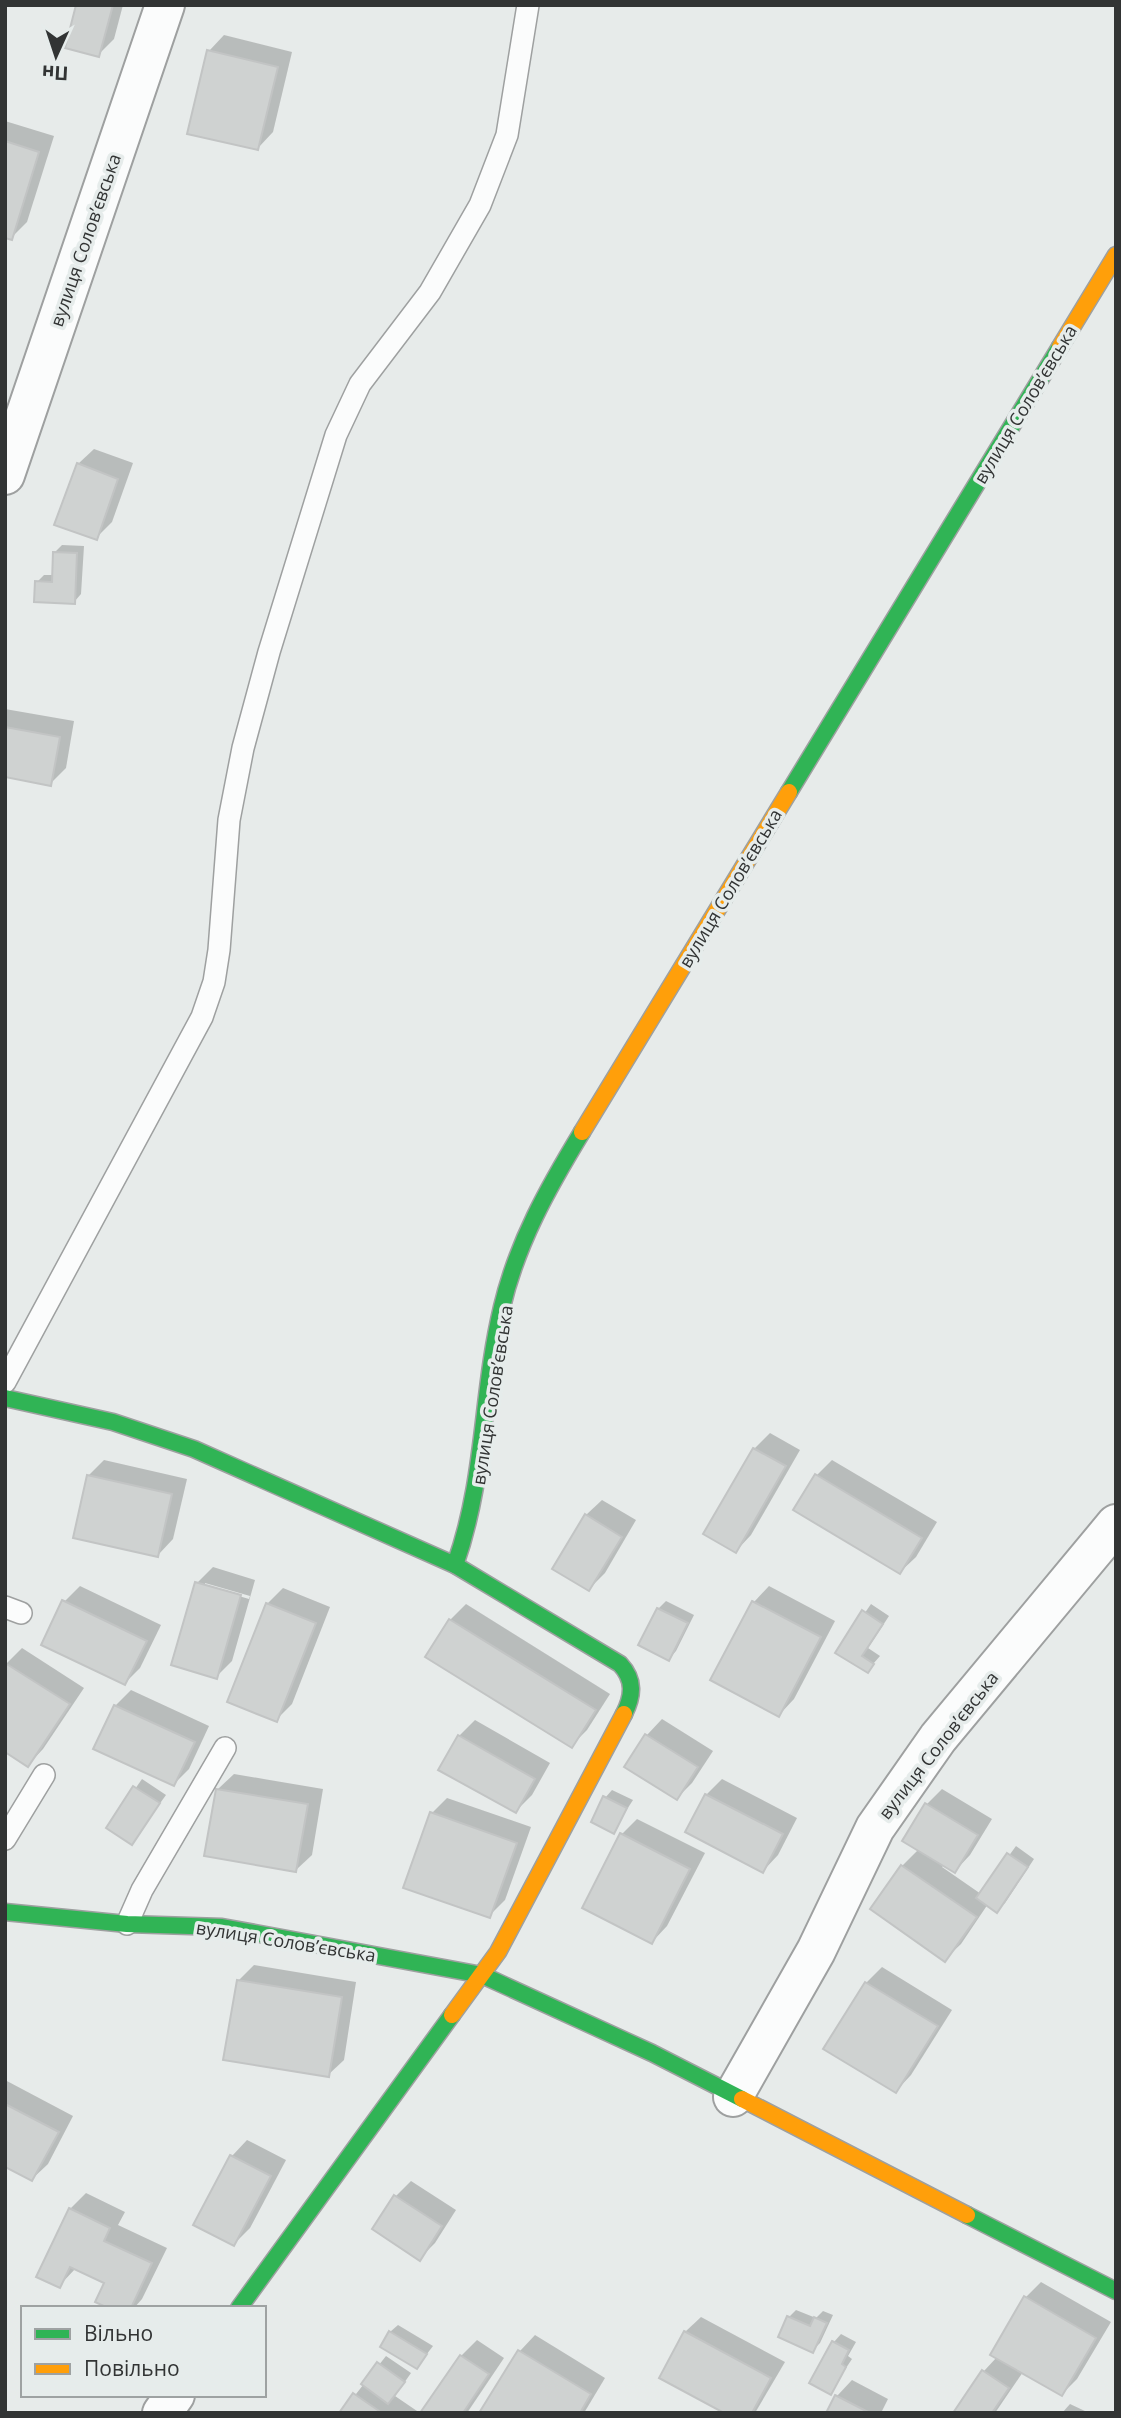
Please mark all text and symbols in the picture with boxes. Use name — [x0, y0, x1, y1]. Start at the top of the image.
north arrow — [21, 21, 91, 91]
text: Пн — [41, 59, 69, 87]
street label: вулиця Соловʼєвська — [44, 150, 126, 330]
street label: вулиця Соловʼєвська — [968, 320, 1082, 488]
street label: вулиця Соловʼєвська — [673, 804, 787, 972]
street label: вулиця Соловʼєвська — [466, 1304, 518, 1486]
street label: вулиця Соловʼєвська — [873, 1666, 1003, 1824]
street label: вулиця Соловʼєвська — [195, 1915, 377, 1967]
legend — [21, 2306, 266, 2397]
text: Вільно — [84, 2319, 153, 2347]
text: Повільно — [84, 2354, 180, 2382]

